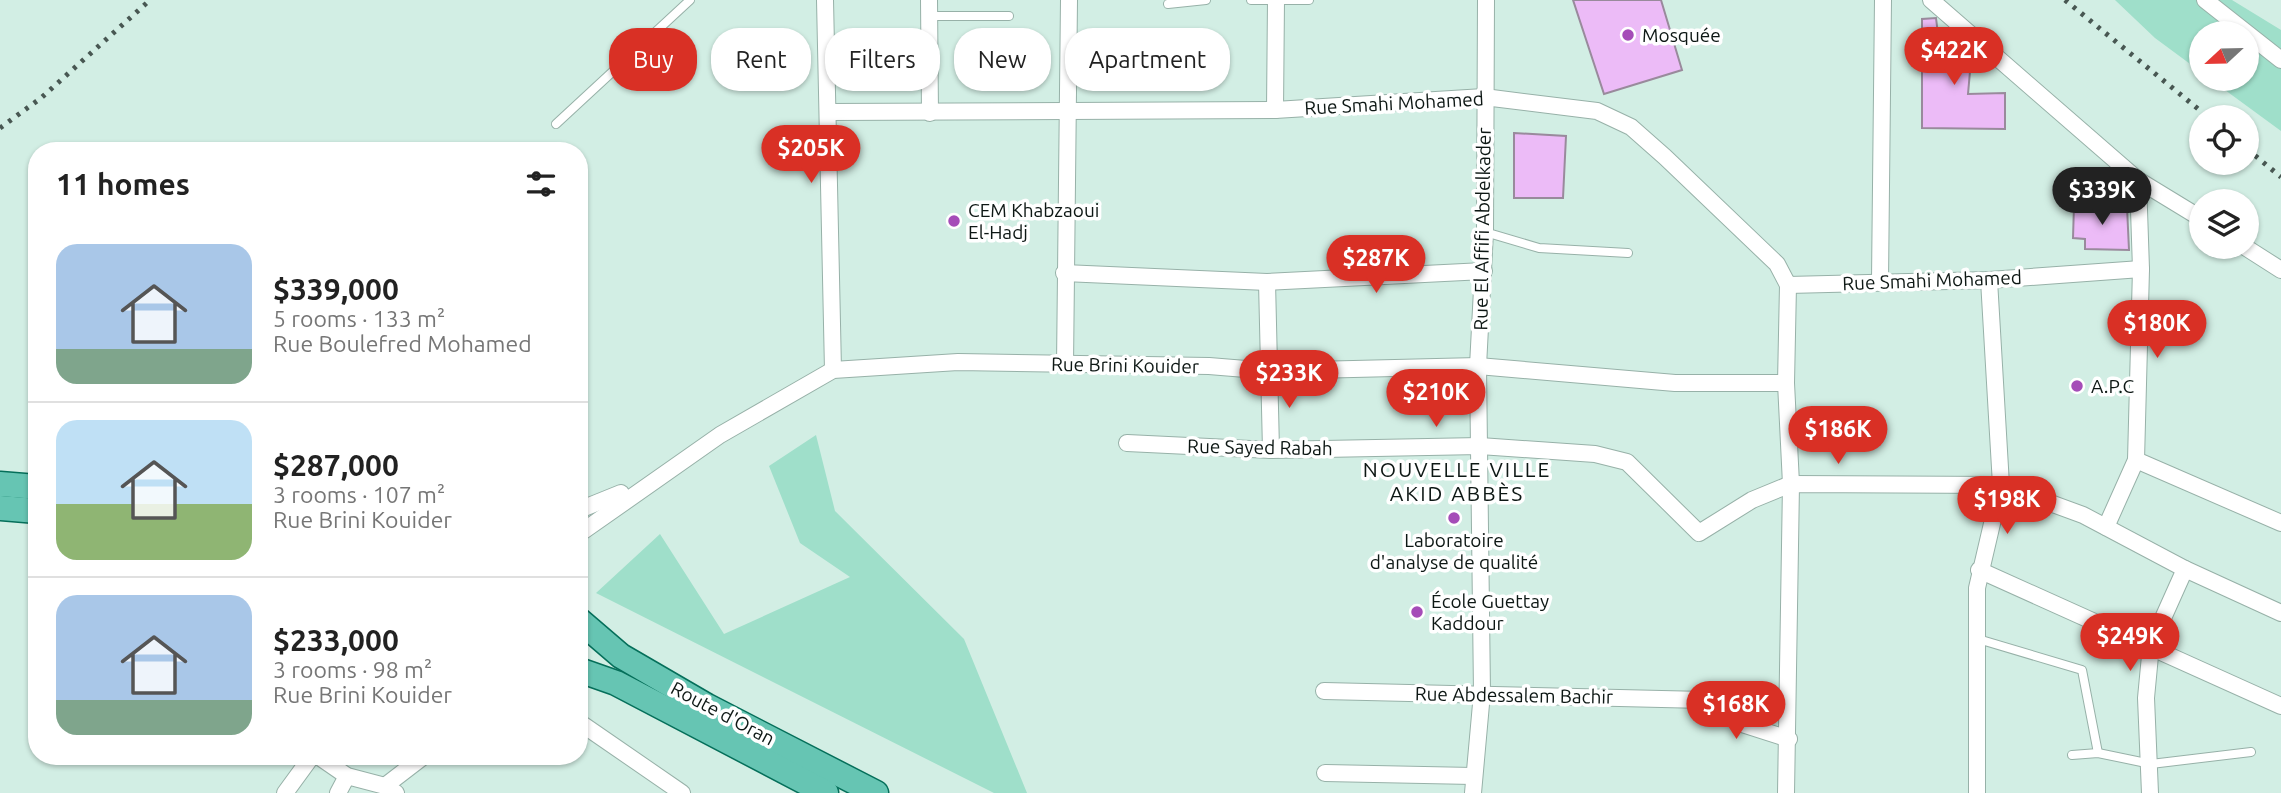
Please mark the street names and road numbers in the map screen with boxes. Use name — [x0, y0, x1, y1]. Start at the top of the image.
street label: Rue Smahi Mohamed — [1304, 87, 1484, 119]
street label: Rue El Affifi Abdelkader — [1469, 127, 1495, 331]
street label: Rue Smahi Mohamed — [1842, 266, 2022, 294]
street label: Rue Brini Kouider — [1051, 353, 1199, 377]
street label: Rue Sayed Rabah — [1187, 435, 1333, 459]
street label: Route d'Oran — [667, 677, 779, 749]
street label: Rue Abdessalem Bachir — [1415, 682, 1613, 708]

